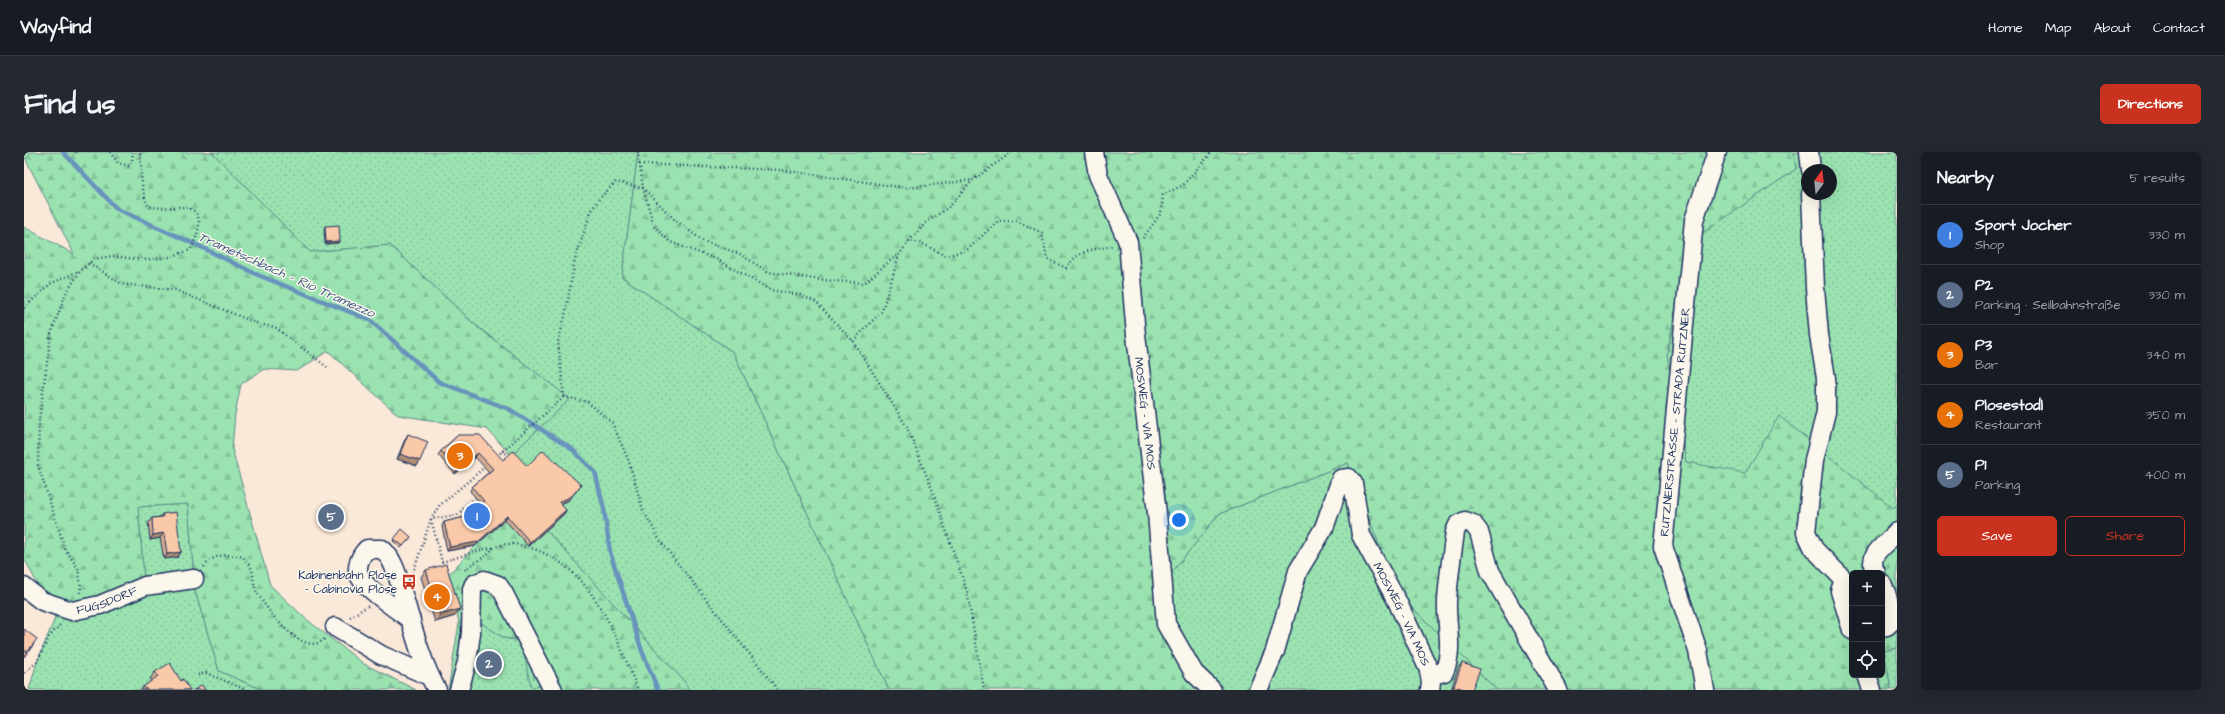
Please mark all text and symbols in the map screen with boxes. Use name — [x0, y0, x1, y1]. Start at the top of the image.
text: Wayfind — [20, 14, 91, 41]
text: Home — [1988, 18, 2023, 38]
text: Map — [2045, 18, 2071, 38]
text: About — [2093, 18, 2131, 38]
text: Contact — [2153, 18, 2205, 38]
button: Directions — [2100, 84, 2201, 124]
text: Find us — [24, 85, 115, 124]
north arrow — [1801, 164, 1837, 200]
text: Nearby — [1937, 166, 1994, 190]
text: 5 results — [2129, 169, 2185, 187]
text: Sport Jocher — [1975, 215, 2071, 236]
text: 1 — [1949, 226, 1951, 244]
text: 330 m — [2148, 226, 2185, 244]
water label: Trametschbach - Rio Tramezzo — [195, 228, 379, 323]
text: Shop — [1975, 236, 2004, 254]
text: P2 — [1975, 275, 1993, 296]
text: 2 — [1946, 286, 1954, 304]
text: 330 m — [2148, 286, 2185, 304]
text: Parking · Seilbahnstraße — [1975, 296, 2121, 314]
street label: RUTZNERSTRASSE - STRADA RUTZNER — [1656, 307, 1695, 537]
text: P3 — [1975, 335, 1992, 356]
text: 3 — [1947, 346, 1953, 364]
text: 340 m — [2146, 346, 2185, 364]
street label: MOSWEG - VIA MOS — [1130, 356, 1160, 471]
text: Bar — [1975, 356, 1998, 374]
text: Plosestodl — [1975, 395, 2043, 416]
text: 4 — [1946, 406, 1954, 424]
text: 350 m — [2146, 406, 2185, 424]
text: Restaurant — [1975, 416, 2042, 434]
pin: 3 — [447, 441, 473, 471]
text: P1 — [1975, 455, 1986, 476]
text: 5 — [1945, 466, 1955, 484]
text: 400 m — [2144, 466, 2185, 484]
text: Parking — [1975, 476, 2020, 494]
pin: 1 — [464, 501, 490, 531]
pin: 5 — [318, 502, 344, 532]
your location — [1169, 510, 1189, 530]
button: Save — [1937, 516, 2057, 556]
button: Share — [2065, 516, 2185, 556]
street label: MOSWEG - VIA MOS — [1369, 560, 1434, 669]
place label: Kabinenbahn Plose - Cabinovia Plose — [298, 567, 398, 598]
map controls — [1849, 570, 1885, 678]
button: + — [1849, 570, 1885, 606]
bus stop icon: Kabinenbahn Plose - Cabinovia Plose — [400, 573, 418, 591]
street label: FUGSDORF — [75, 582, 141, 619]
pin: 4 — [424, 582, 450, 612]
button: − — [1849, 606, 1885, 642]
button: locate — [1849, 642, 1885, 678]
pin: 2 — [476, 649, 502, 679]

